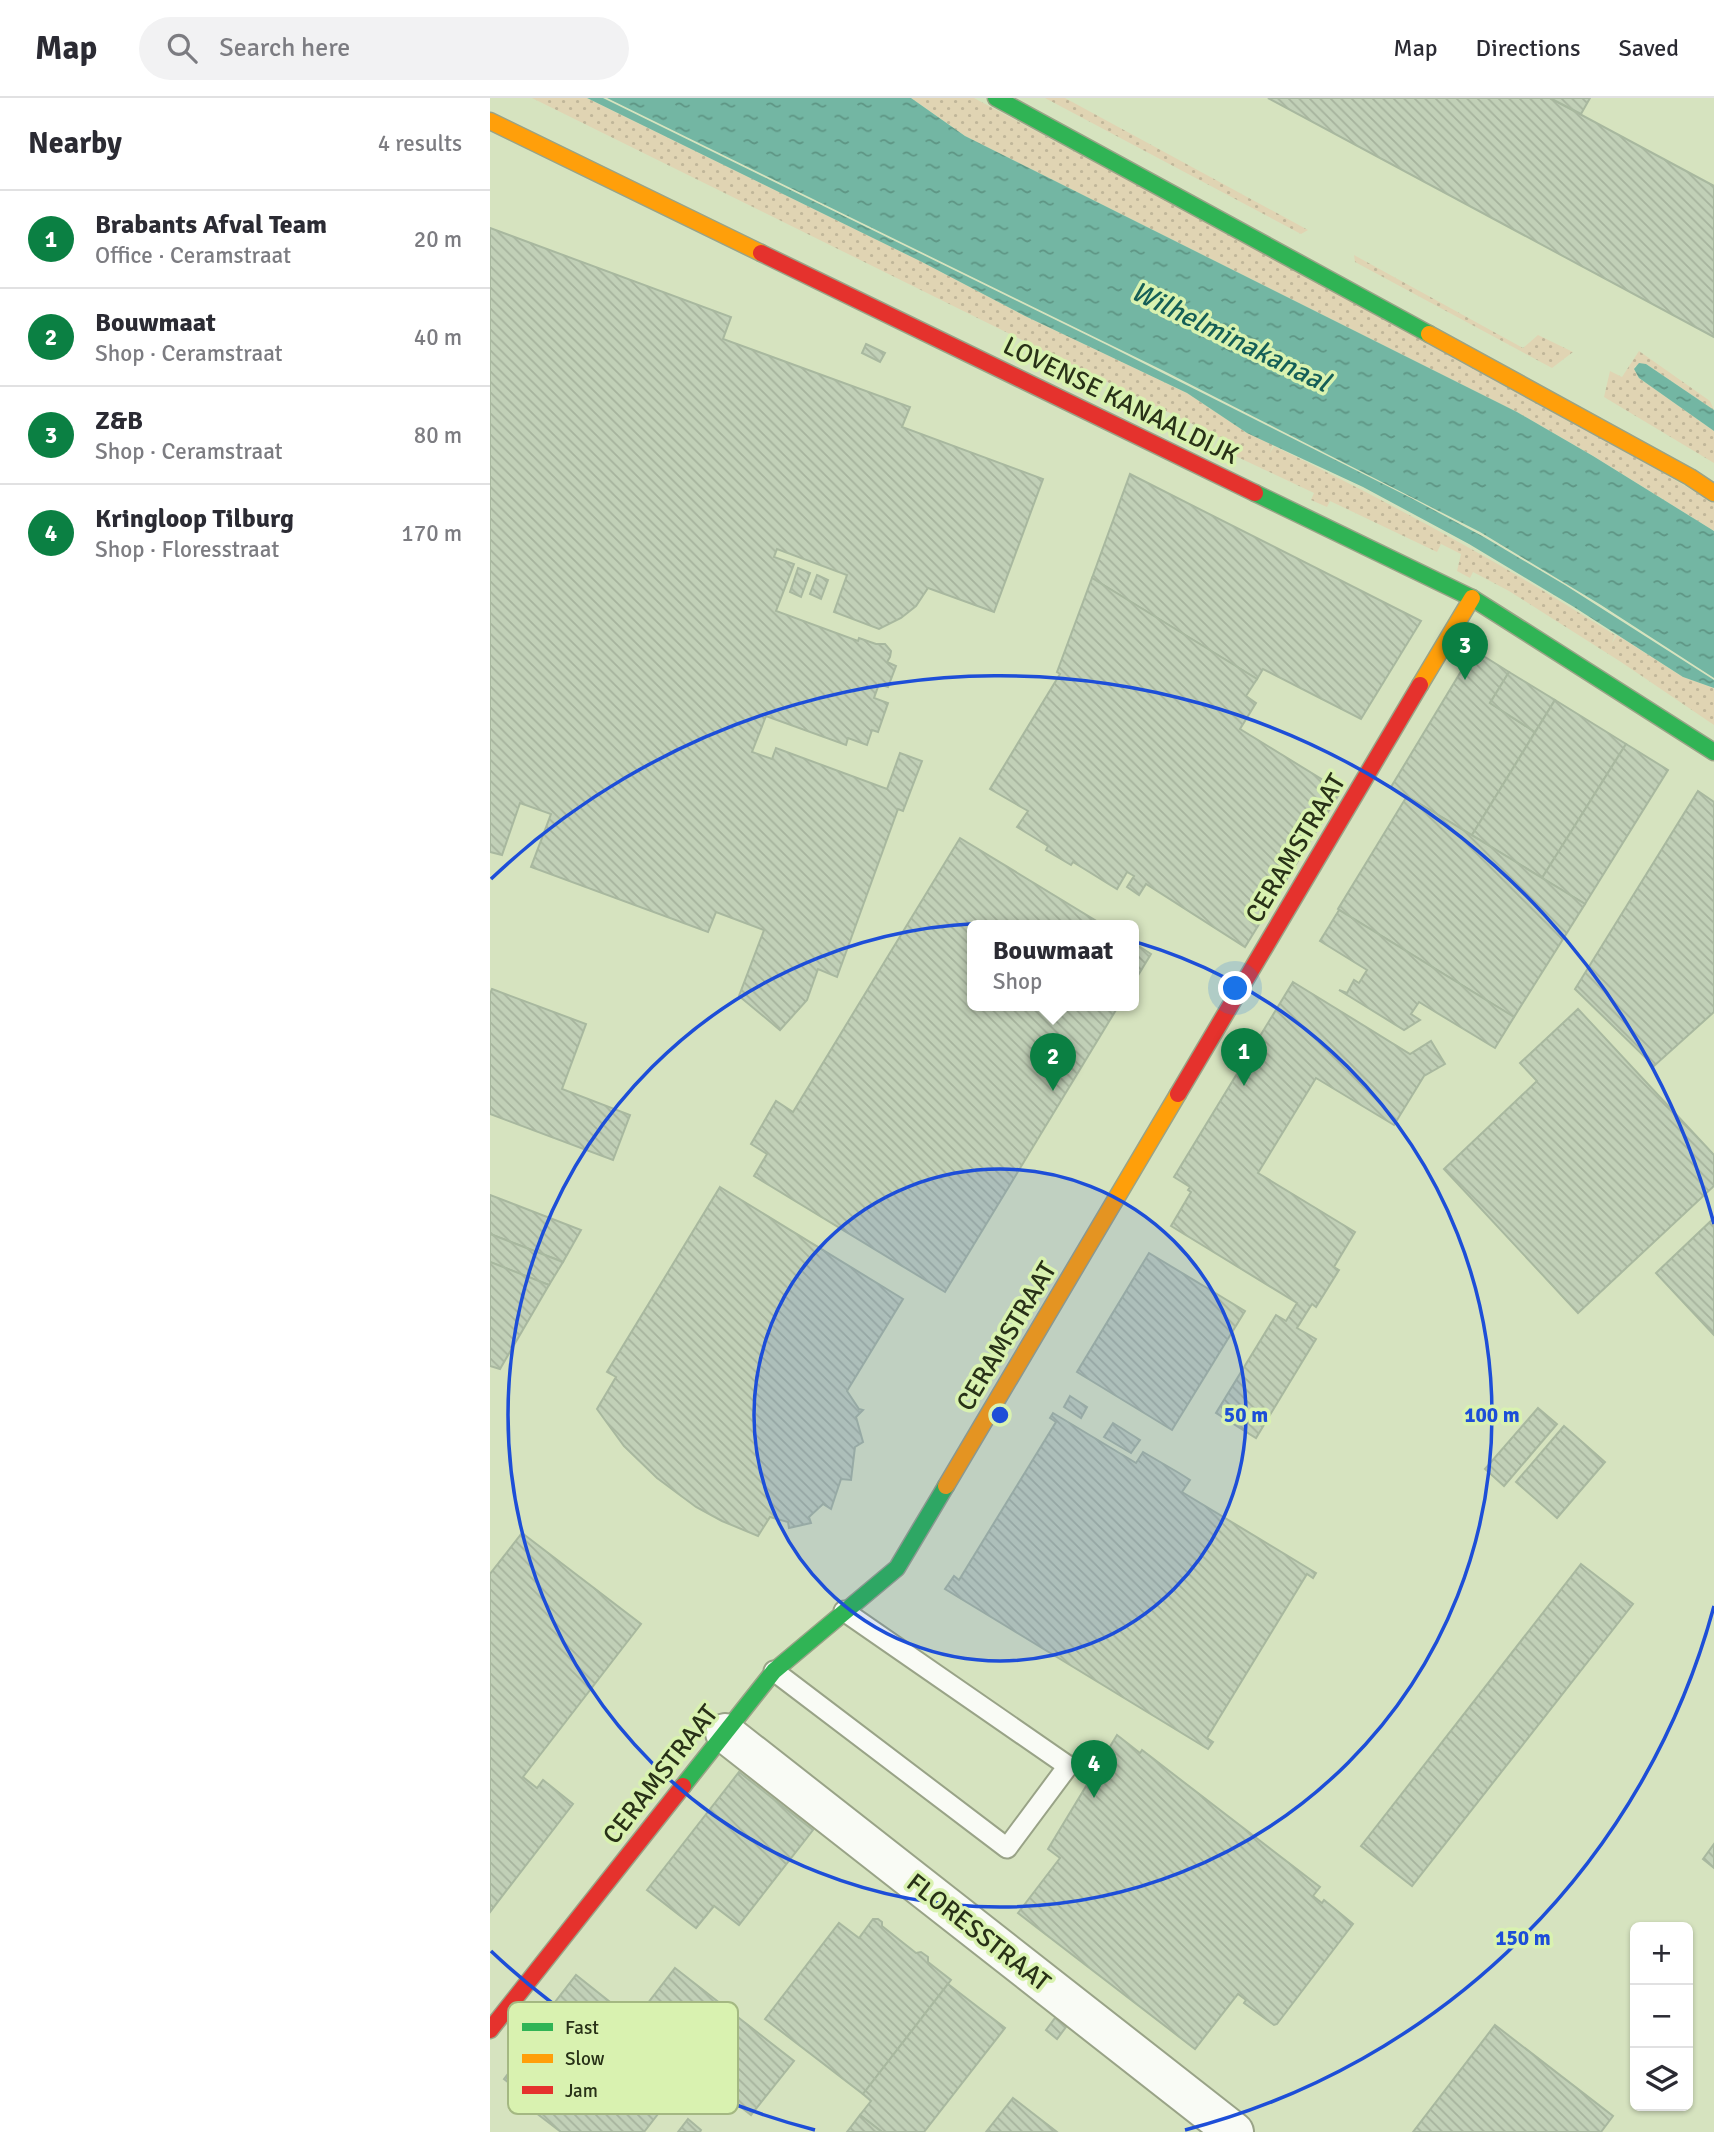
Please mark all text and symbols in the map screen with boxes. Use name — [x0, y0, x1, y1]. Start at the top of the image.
search box — [139, 17, 629, 80]
text: Map — [35, 28, 97, 69]
icon: search — [163, 29, 201, 67]
text: Search here — [219, 32, 350, 64]
text: Map — [1393, 33, 1438, 63]
text: Directions — [1476, 33, 1581, 63]
text: Saved — [1619, 33, 1679, 63]
text: Nearby — [28, 125, 122, 162]
text: 4 results — [378, 129, 462, 158]
text: Brabants Afval Team — [95, 209, 327, 241]
text: 1 — [45, 225, 57, 254]
text: 20 m — [414, 225, 462, 254]
text: Office · Ceramstraat — [95, 241, 291, 270]
water label: Wilhelminakanaal — [1126, 274, 1337, 400]
text: Bouwmaat — [95, 307, 216, 339]
text: 2 — [45, 323, 57, 352]
text: 40 m — [414, 323, 462, 352]
street label: LOVENSE KANAALDIJK — [998, 330, 1244, 472]
text: Shop · Ceramstraat — [95, 339, 283, 368]
text: Z&B — [95, 405, 143, 437]
text: 3 — [45, 421, 57, 450]
text: 80 m — [414, 421, 462, 450]
text: Shop · Ceramstraat — [95, 437, 283, 466]
text: Kringloop Tilburg — [95, 503, 294, 535]
text: 4 — [45, 519, 57, 548]
text: 170 m — [401, 519, 462, 548]
text: Shop · Floresstraat — [95, 535, 279, 564]
pin: 3 — [1442, 622, 1488, 680]
street label: CERAMSTRAAT — [1239, 768, 1353, 929]
popup — [967, 920, 1139, 1011]
text: Bouwmaat — [993, 935, 1113, 967]
text: Shop — [993, 967, 1042, 996]
your location — [1218, 971, 1252, 1005]
pin: 1 — [1221, 1028, 1267, 1086]
pin: 2 — [1030, 1033, 1076, 1091]
street label: CERAMSTRAAT — [950, 1256, 1064, 1417]
text: 50 m — [1224, 1402, 1268, 1428]
text: 100 m — [1464, 1402, 1520, 1428]
centre of rings — [988, 1403, 1012, 1427]
street label: CERAMSTRAAT — [596, 1698, 725, 1851]
pin: 4 — [1071, 1740, 1117, 1798]
street label: FLORESSTRAAT — [900, 1867, 1057, 1999]
map controls — [1630, 1922, 1693, 2111]
button: + — [1630, 1922, 1693, 1985]
text: 150 m — [1495, 1925, 1551, 1951]
button: − — [1630, 1985, 1693, 2048]
legend — [508, 2002, 738, 2114]
text: Fast — [565, 2016, 599, 2040]
text: Slow — [565, 2047, 605, 2071]
button: layers — [1630, 2048, 1693, 2111]
text: Jam — [565, 2079, 598, 2103]

